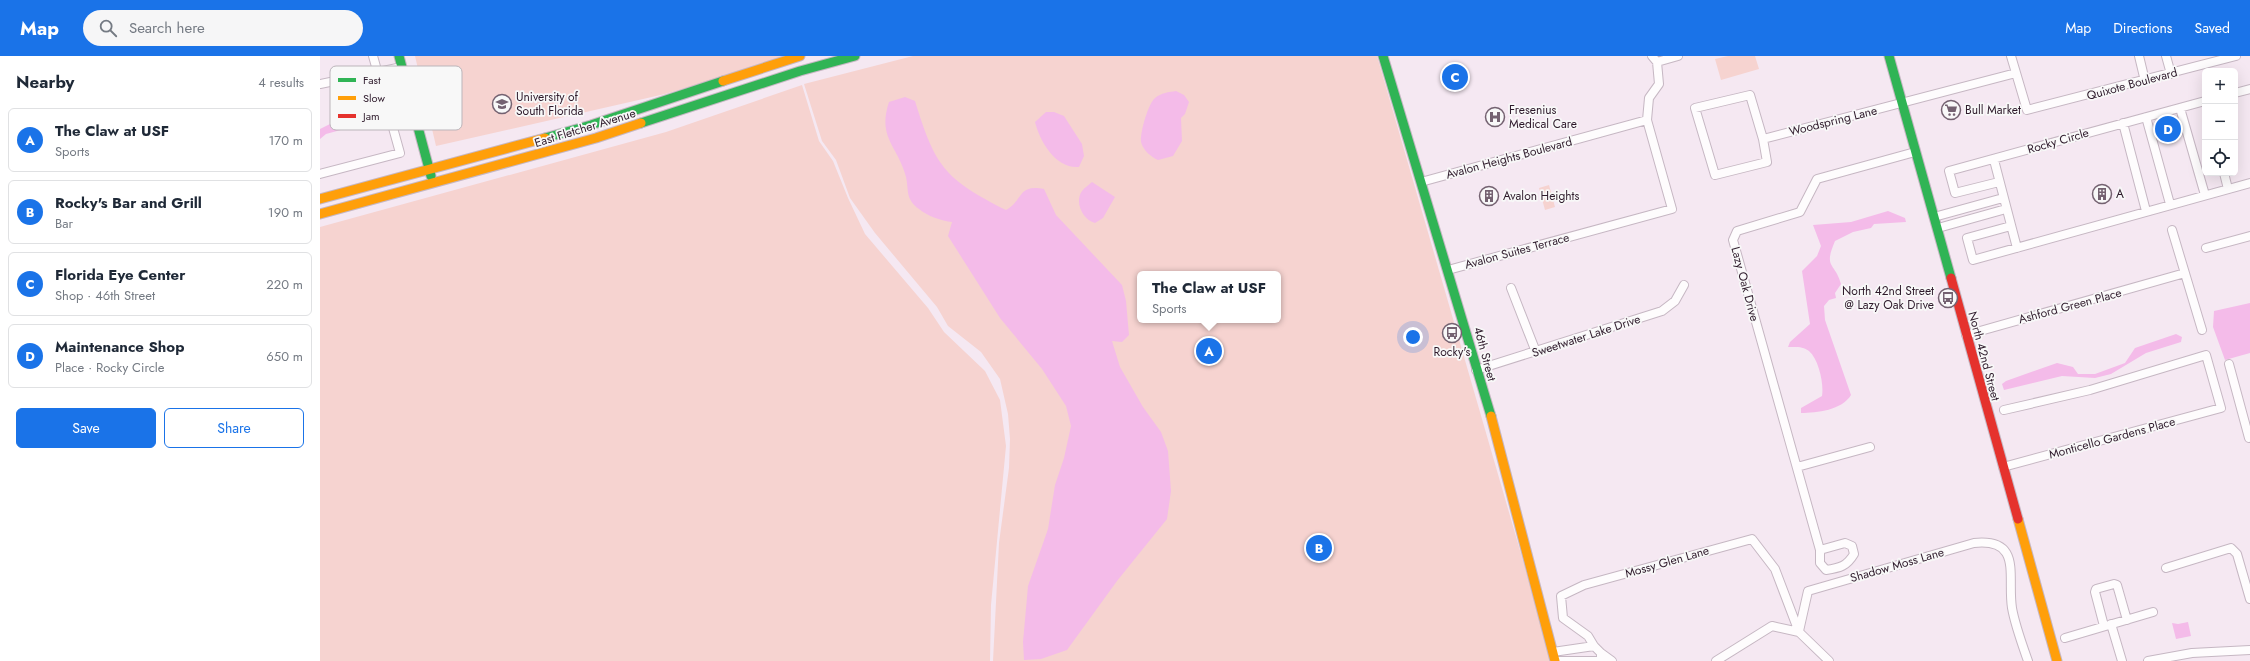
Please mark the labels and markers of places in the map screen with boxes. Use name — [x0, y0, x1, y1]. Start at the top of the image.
pin: C — [1442, 62, 1468, 92]
place label: University of South Florida — [516, 88, 584, 120]
school or university icon: University of South Florida — [491, 93, 513, 115]
supermarket icon: Bull Market — [1940, 99, 1962, 121]
place label: Fresenius Medical Care — [1509, 101, 1577, 133]
place label: Bull Market — [1965, 101, 2021, 119]
hospital icon: Fresenius Medical Care — [1484, 106, 1506, 128]
pin: D — [2155, 114, 2181, 144]
building icon: A — [2091, 183, 2113, 205]
building icon: Avalon Heights — [1478, 185, 1500, 207]
place label: A — [2116, 185, 2124, 203]
place label: Avalon Heights — [1503, 187, 1579, 205]
place label: North 42nd Street @ Lazy Oak Drive — [1842, 282, 1934, 314]
bus stop icon: North 42nd Street @ Lazy Oak Drive — [1937, 287, 1959, 309]
bus stop icon: Rocky's — [1441, 322, 1463, 344]
pin: A — [1196, 336, 1222, 366]
place label: Rocky's — [1434, 343, 1471, 361]
pin: B — [1306, 533, 1332, 563]

